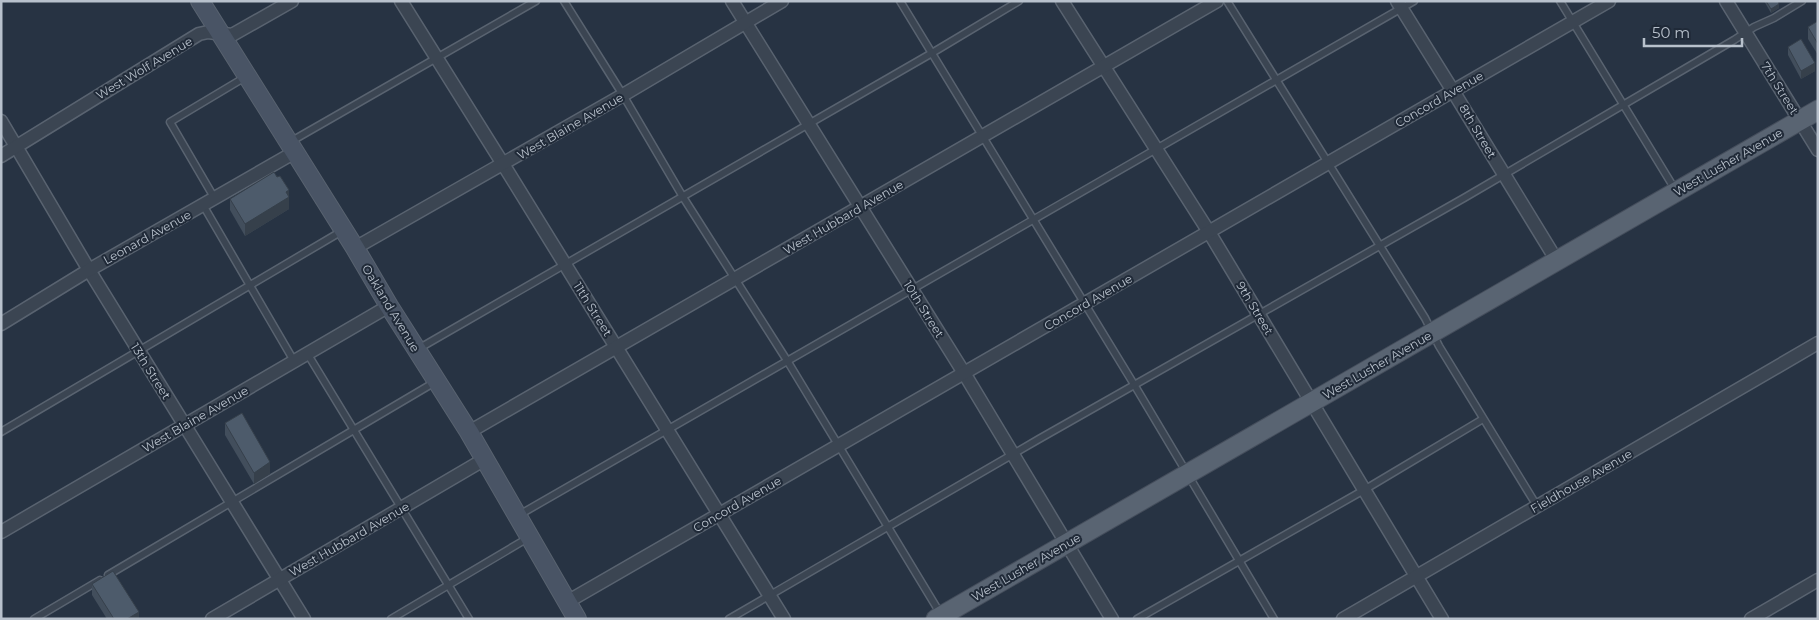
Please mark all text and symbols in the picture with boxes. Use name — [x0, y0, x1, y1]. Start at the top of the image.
scale bar — [1644, 15, 1742, 47]
text: 50 m — [1652, 23, 1690, 42]
street label: West Wolf Avenue — [93, 33, 195, 103]
street label: 7th Street — [1758, 59, 1802, 117]
street label: Concord Avenue — [1392, 68, 1486, 130]
street label: West Blaine Avenue — [514, 89, 626, 163]
street label: 8th Street — [1456, 101, 1500, 161]
street label: West Lusher Avenue — [1671, 125, 1785, 199]
street label: West Hubbard Avenue — [780, 176, 906, 258]
street label: Leonard Avenue — [100, 207, 194, 267]
street label: Oakland Avenue — [359, 262, 423, 354]
street label: Concord Avenue — [1041, 271, 1135, 333]
street label: 10th Street — [900, 278, 948, 341]
street label: 9th Street — [1233, 278, 1277, 338]
street label: 11th Street — [570, 279, 616, 339]
street label: West Lusher Avenue — [1320, 328, 1434, 402]
street label: 13th Street — [128, 340, 174, 402]
street label: West Blaine Avenue — [139, 382, 251, 456]
street label: Fieldhouse Avenue — [1528, 446, 1634, 516]
street label: Concord Avenue — [690, 473, 784, 535]
street label: West Hubbard Avenue — [286, 498, 412, 580]
street label: West Lusher Avenue — [969, 530, 1083, 604]

